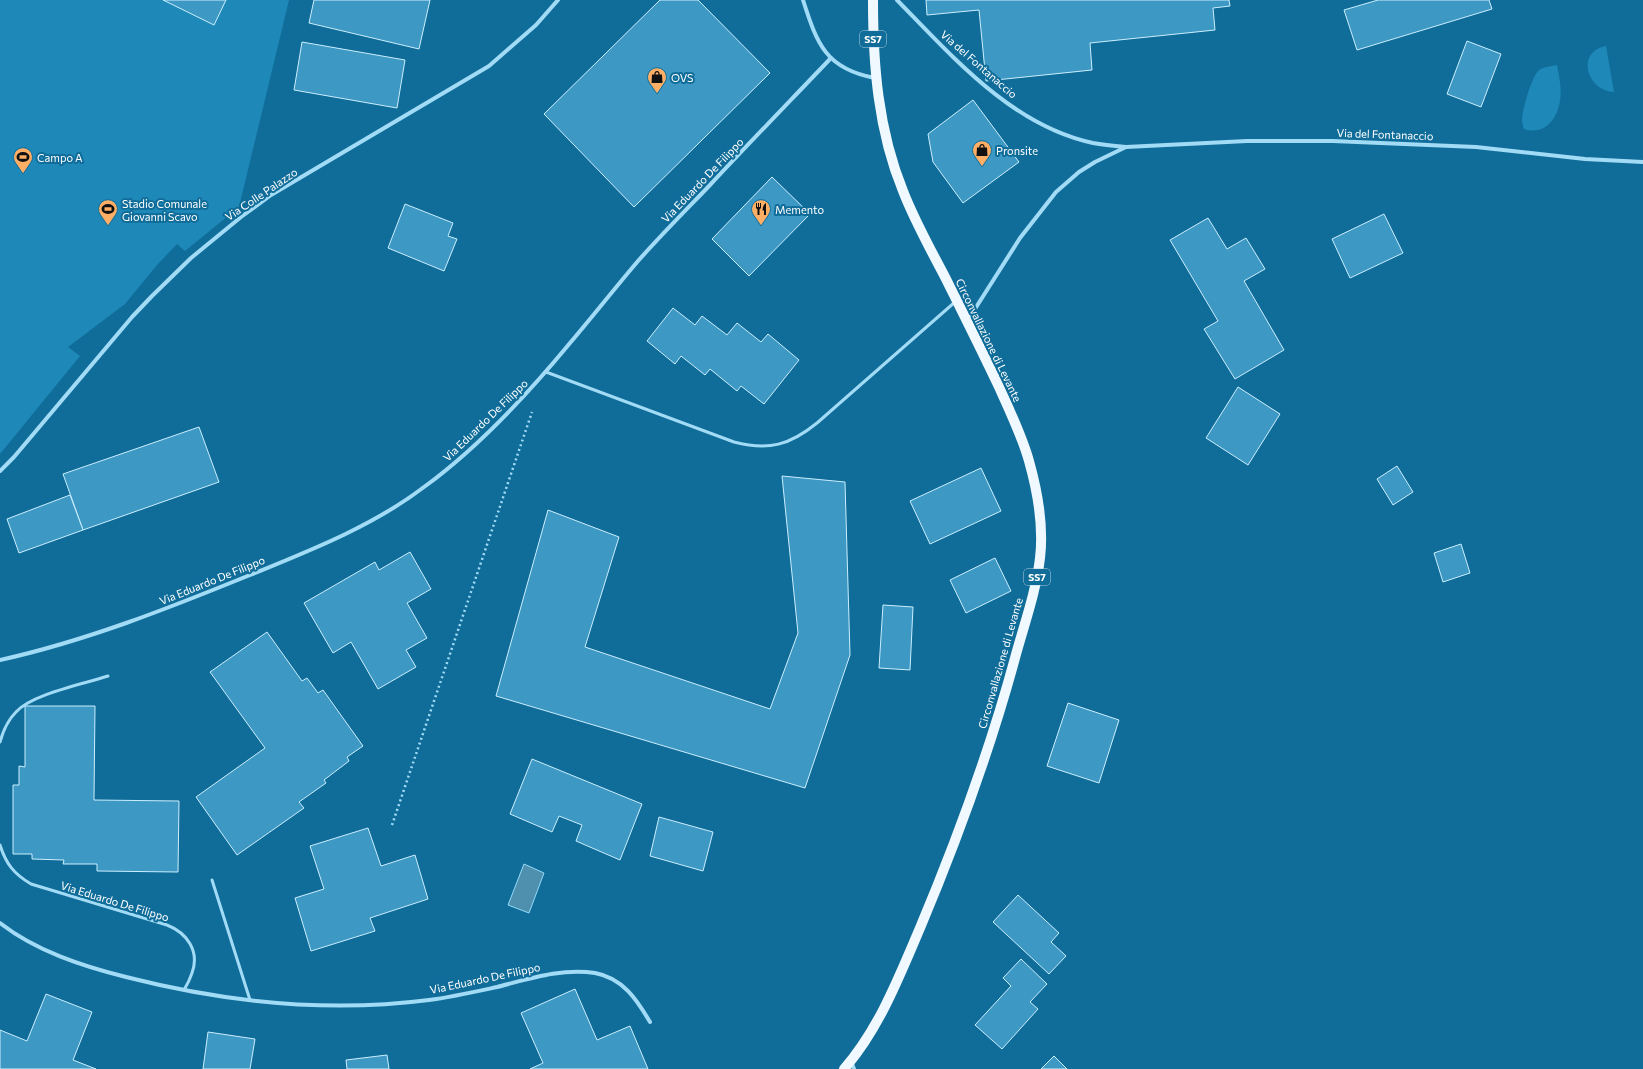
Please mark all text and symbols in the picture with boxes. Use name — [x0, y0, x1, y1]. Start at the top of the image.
street label: Via del Fontanaccio — [938, 27, 1020, 101]
road number: SS7 — [860, 31, 886, 47]
shop icon: OVS — [646, 66, 668, 94]
place label: OVS — [671, 71, 694, 84]
street label: Via del Fontanaccio — [1336, 126, 1434, 142]
street label: Via Eduardo De Filippo — [658, 135, 746, 225]
shop icon: Pronsite — [971, 139, 993, 167]
place label: Pronsite — [996, 144, 1038, 157]
sports icon: Campo A — [12, 146, 34, 174]
place label: Campo A — [37, 151, 83, 164]
street label: Via Colle Palazzo — [222, 165, 300, 223]
place label: Stadio Comunale Giovanni Scavo — [122, 197, 207, 223]
sports icon: Stadio Comunale Giovanni Scavo — [97, 198, 119, 226]
restaurant icon: Memento — [750, 198, 772, 226]
place label: Memento — [775, 203, 824, 216]
street label: Circonvallazione di Levante — [953, 276, 1025, 404]
street label: Via Eduardo De Filippo — [440, 376, 530, 464]
street label: Via Eduardo De Filippo — [157, 553, 267, 607]
road number: SS7 — [1024, 569, 1050, 585]
street label: Circonvallazione di Levante — [975, 596, 1025, 730]
street label: Via Eduardo De Filippo — [59, 878, 171, 924]
street label: Via Eduardo De Filippo — [429, 960, 542, 996]

